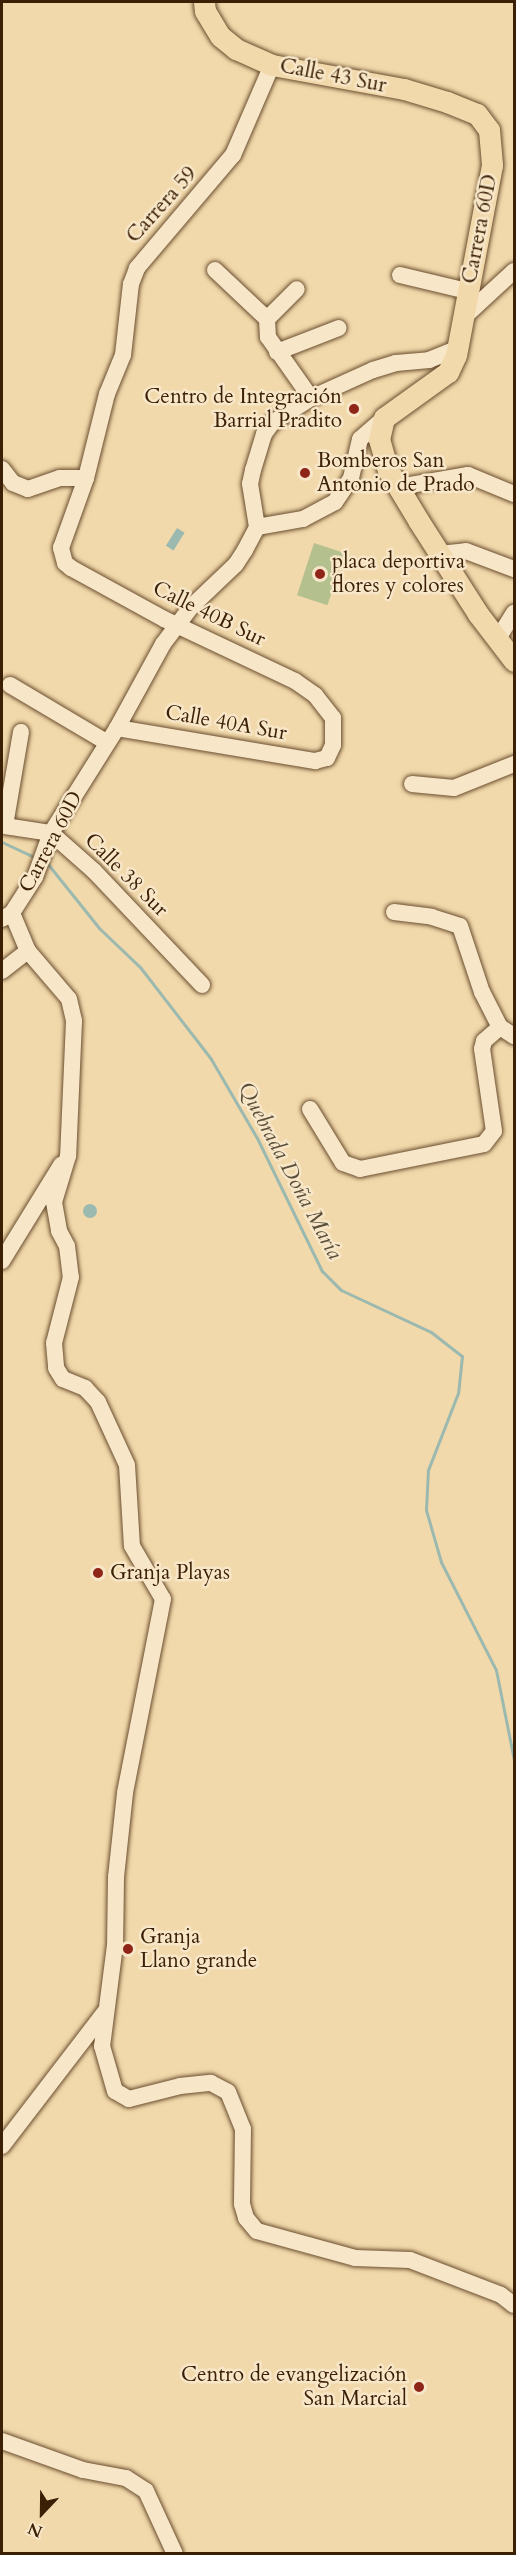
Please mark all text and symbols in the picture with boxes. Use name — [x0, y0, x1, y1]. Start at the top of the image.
street label: Calle 43 Sur — [278, 53, 388, 99]
street label: Carrera 59 — [121, 162, 203, 248]
street label: Carrera 60D — [457, 172, 503, 286]
place label: Centro de Integración Barrial Pradito — [144, 384, 342, 434]
marker: Centro de Integración Barrial Pradito — [347, 402, 361, 416]
place label: Bomberos San Antonio de Prado — [317, 448, 475, 498]
marker: Bomberos San Antonio de Prado — [298, 466, 312, 480]
place label: placa deportiva flores y colores — [332, 549, 465, 599]
marker: placa deportiva flores y colores — [313, 567, 327, 581]
street label: Calle 40B Sur — [149, 576, 269, 652]
street label: Calle 40A Sur — [163, 700, 289, 746]
street label: Carrera 60D — [14, 787, 88, 897]
street label: Calle 38 Sur — [79, 828, 173, 922]
water label: Quebrada Doña María — [232, 1078, 348, 1264]
place label: Granja Playas — [110, 1560, 230, 1586]
marker: Granja Playas — [91, 1566, 105, 1580]
place label: Granja Llano grande — [140, 1924, 257, 1974]
marker: Granja Llano grande — [121, 1942, 135, 1956]
place label: Centro de evangelización San Marcial — [181, 2362, 407, 2412]
marker: Centro de evangelización San Marcial — [412, 2380, 426, 2394]
north arrow — [12, 2483, 72, 2543]
text: N — [25, 2517, 46, 2542]

